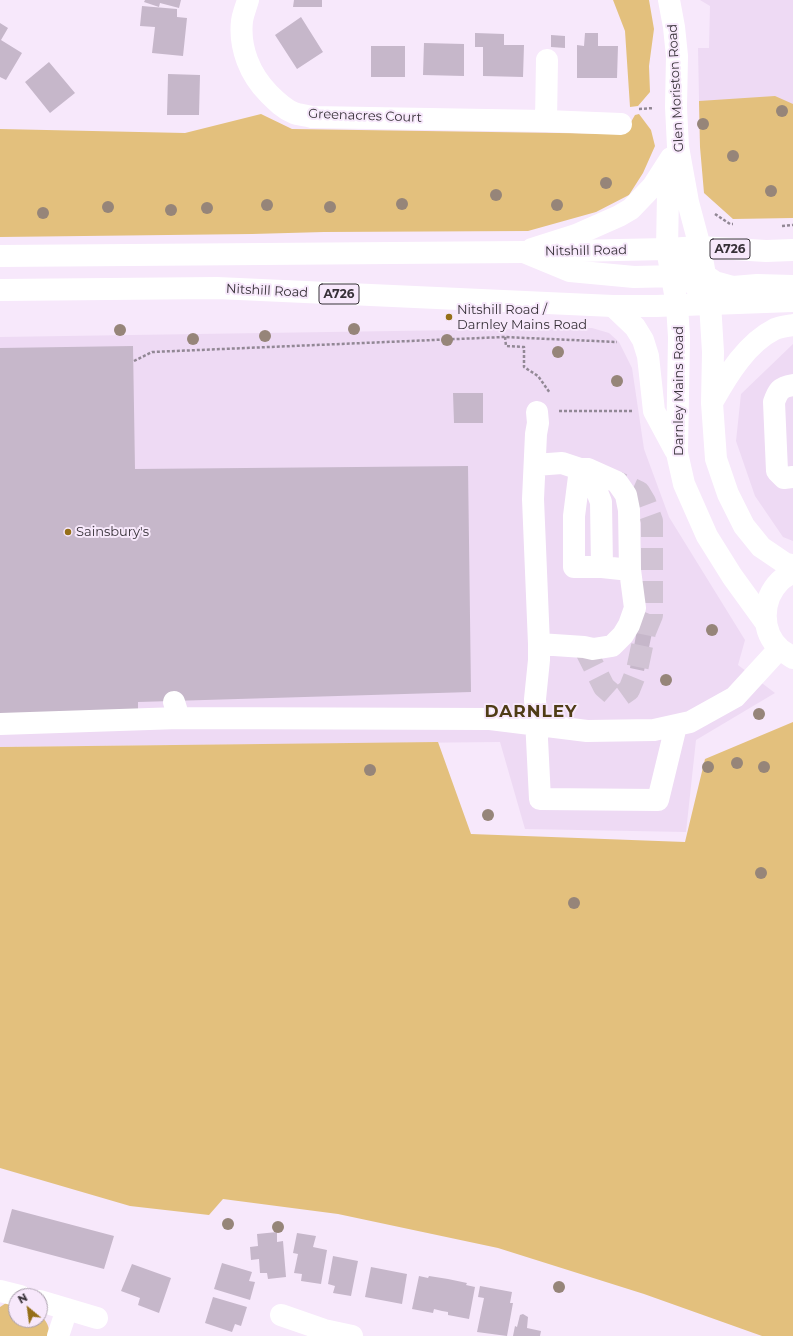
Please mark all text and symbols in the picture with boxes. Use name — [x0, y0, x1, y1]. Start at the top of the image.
street label: Glen Moriston Road — [665, 23, 687, 153]
street label: Greenacres Court — [308, 106, 422, 126]
road number: A726 — [710, 239, 750, 259]
street label: Nitshill Road — [545, 242, 627, 260]
street label: Nitshill Road — [226, 281, 308, 301]
road number: A726 — [319, 284, 359, 304]
place label: Nitshill Road / Darnley Mains Road — [457, 302, 587, 333]
marker: Nitshill Road / Darnley Mains Road — [444, 312, 454, 322]
street label: Darnley Mains Road — [671, 326, 687, 456]
place label: Sainsbury's — [76, 524, 149, 540]
marker: Sainsbury's — [63, 527, 73, 537]
district label: DARNLEY — [484, 702, 578, 722]
north arrow — [8, 1288, 48, 1328]
text: N — [15, 1290, 30, 1307]

